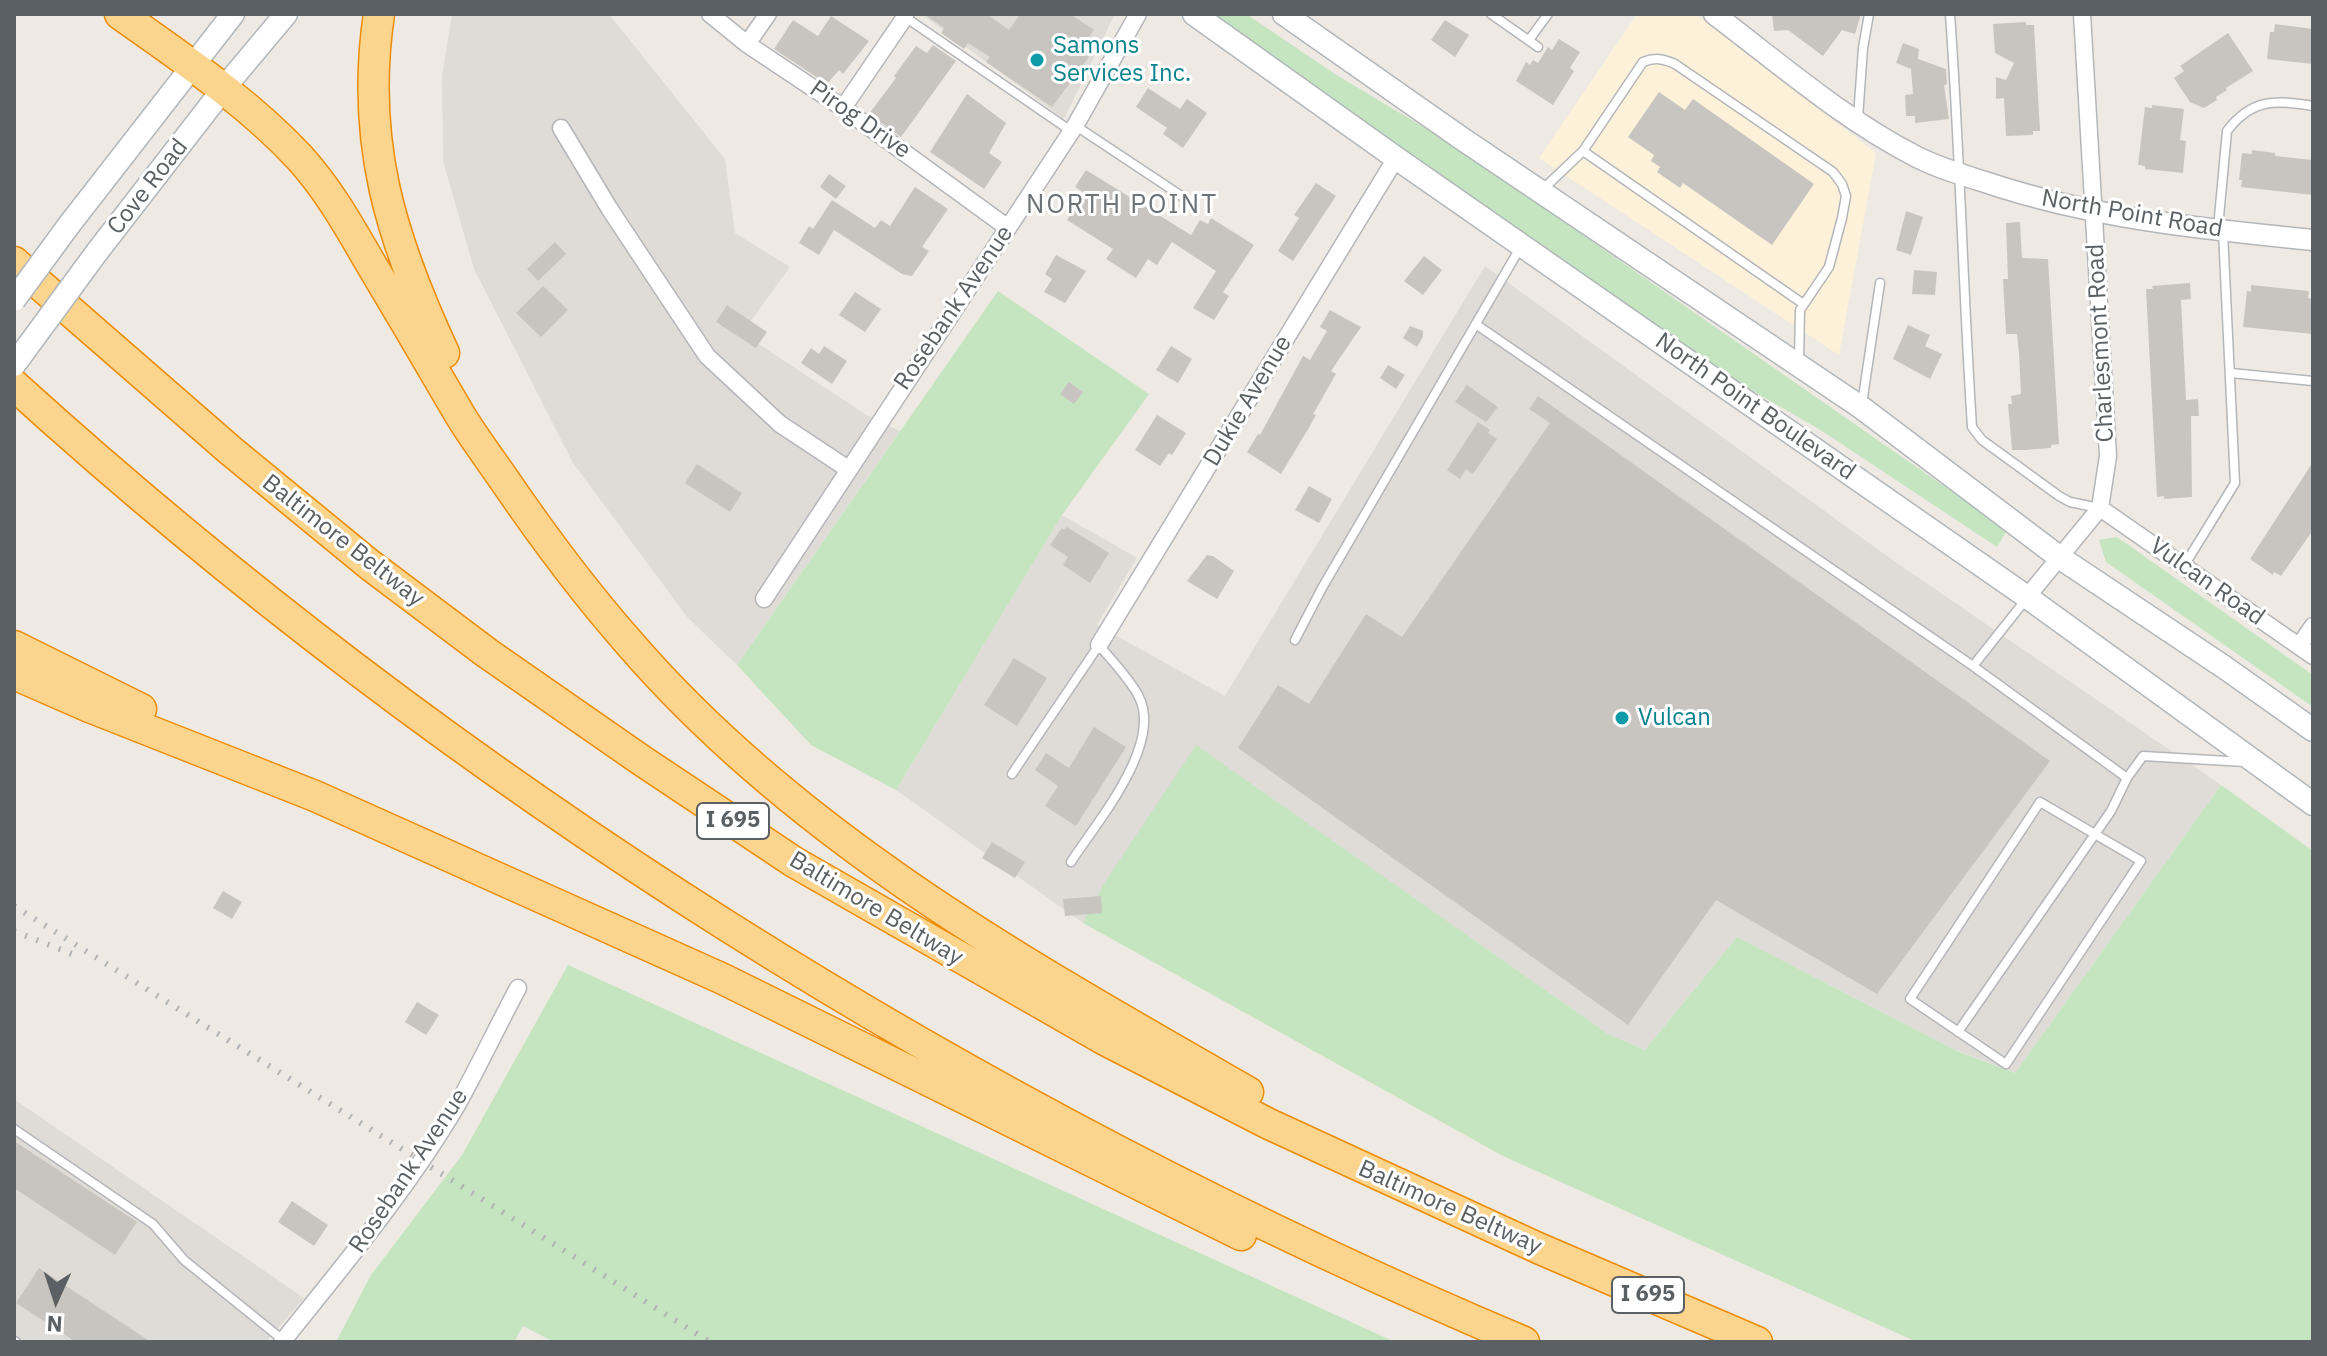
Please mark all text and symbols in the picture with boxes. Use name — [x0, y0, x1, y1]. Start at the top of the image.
place label: Samons Services Inc. — [1053, 32, 1191, 88]
marker: Samons Services Inc. — [1028, 51, 1046, 69]
street label: Pirog Drive — [804, 75, 916, 165]
street label: Cove Road — [102, 133, 194, 241]
street label: North Point Road — [2039, 184, 2225, 244]
district label: NORTH POINT — [1026, 189, 1218, 221]
street label: Rosebank Avenue — [888, 220, 1020, 396]
street label: Charlesmont Road — [2081, 243, 2121, 443]
street label: North Point Boulevard — [1649, 327, 1861, 487]
street label: Dukie Avenue — [1198, 330, 1298, 472]
street label: Baltimore Beltway — [256, 469, 430, 613]
street label: Vulcan Road — [2144, 532, 2270, 632]
place label: Vulcan — [1638, 704, 1711, 732]
marker: Vulcan — [1613, 709, 1631, 727]
road number: I 695 — [697, 803, 769, 839]
street label: Baltimore Beltway — [784, 846, 968, 972]
street label: Rosebank Avenue — [343, 1083, 475, 1259]
street label: Baltimore Beltway — [1354, 1155, 1546, 1261]
north arrow — [16, 1260, 96, 1340]
road number: I 695 — [1612, 1277, 1684, 1313]
text: N — [46, 1310, 63, 1339]

